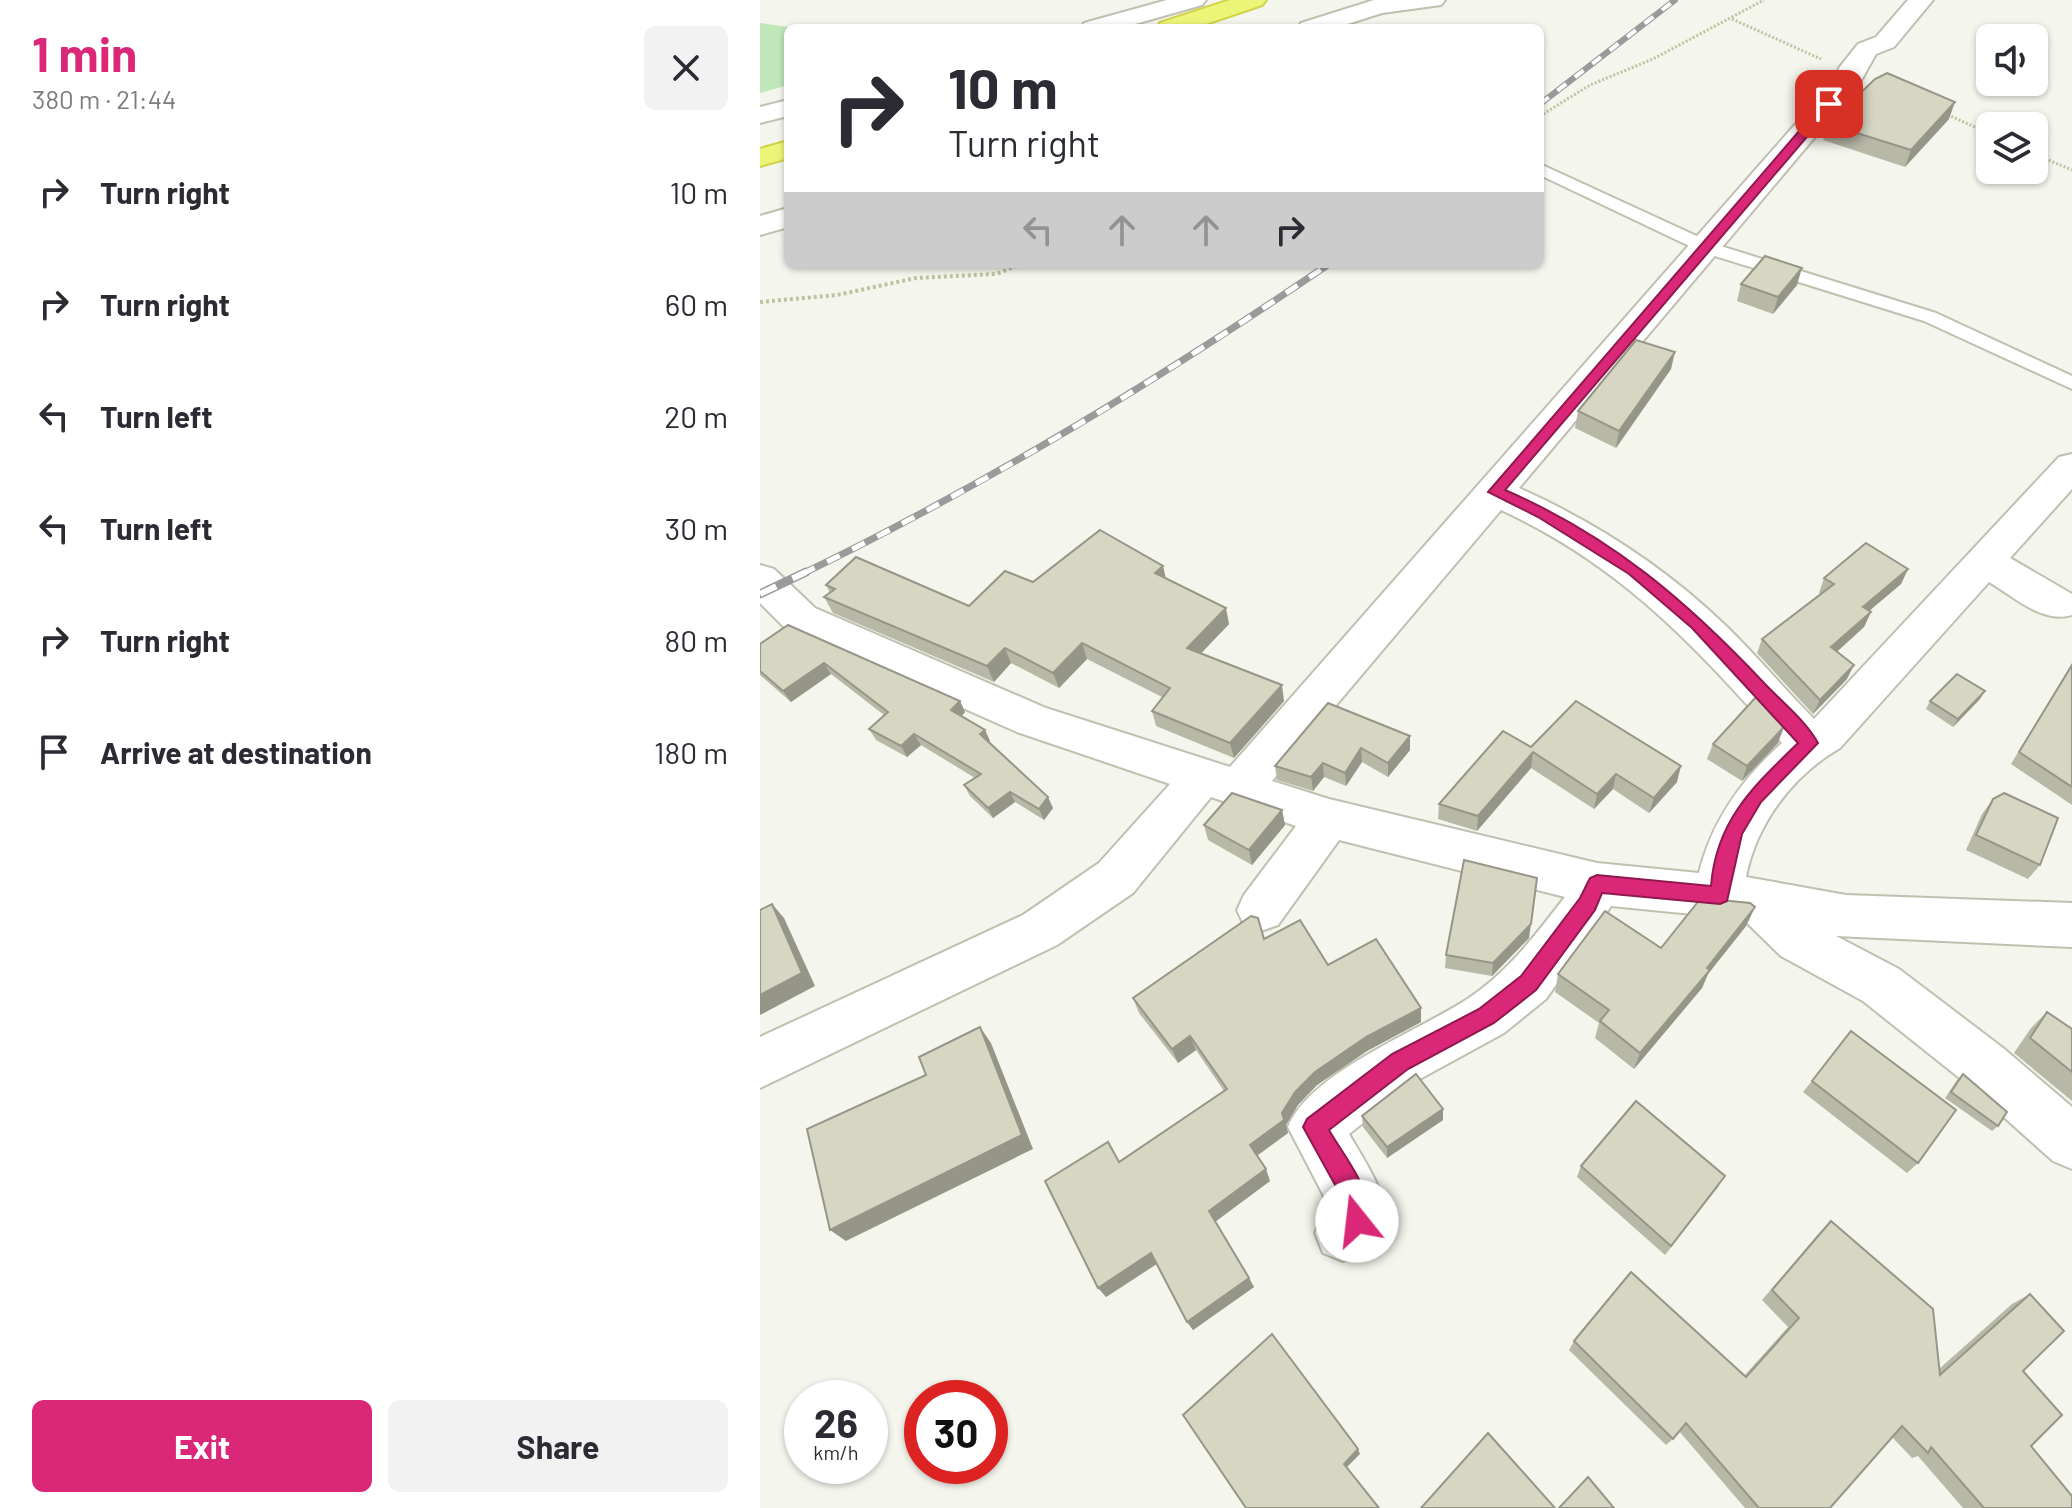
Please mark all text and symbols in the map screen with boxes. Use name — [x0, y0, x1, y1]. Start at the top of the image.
text: 1 min — [32, 24, 137, 82]
map controls — [1976, 24, 2048, 184]
button: sound — [1976, 24, 2048, 96]
button: close — [644, 26, 728, 110]
text: 10 m — [948, 53, 1058, 120]
icon: right — [816, 56, 920, 160]
pin — [1795, 70, 1863, 138]
icon: arrive — [1807, 82, 1851, 126]
text: 380 m · 21:44 — [32, 83, 176, 114]
button: layers — [1976, 112, 2048, 184]
text: Turn right — [948, 121, 1100, 164]
icon: right — [32, 170, 76, 214]
text: Turn right — [100, 174, 230, 210]
text: 10 m — [670, 174, 728, 210]
icon: left — [1016, 208, 1060, 252]
icon: ahead — [1100, 208, 1144, 252]
icon: ahead — [1184, 208, 1228, 252]
icon: right — [1268, 208, 1312, 252]
icon: right — [32, 282, 76, 326]
text: Turn right — [100, 286, 230, 322]
text: 60 m — [665, 286, 728, 322]
icon: left — [32, 394, 76, 438]
text: Turn left — [100, 398, 213, 434]
text: 20 m — [664, 398, 728, 434]
icon: left — [32, 506, 76, 550]
text: Turn left — [100, 510, 213, 546]
text: 30 m — [665, 510, 728, 546]
icon: right — [32, 618, 76, 662]
text: Turn right — [100, 622, 230, 658]
text: 80 m — [665, 622, 728, 658]
icon: arrive — [32, 730, 76, 774]
text: Arrive at destination — [100, 734, 372, 770]
text: 180 m — [654, 734, 728, 770]
position arrow — [1315, 1179, 1399, 1263]
speed limit sign: 30 — [904, 1380, 1008, 1484]
text: 26 — [814, 1398, 858, 1446]
button: Exit — [32, 1400, 372, 1492]
button: Share — [388, 1400, 728, 1492]
text: km/h — [813, 1440, 859, 1464]

